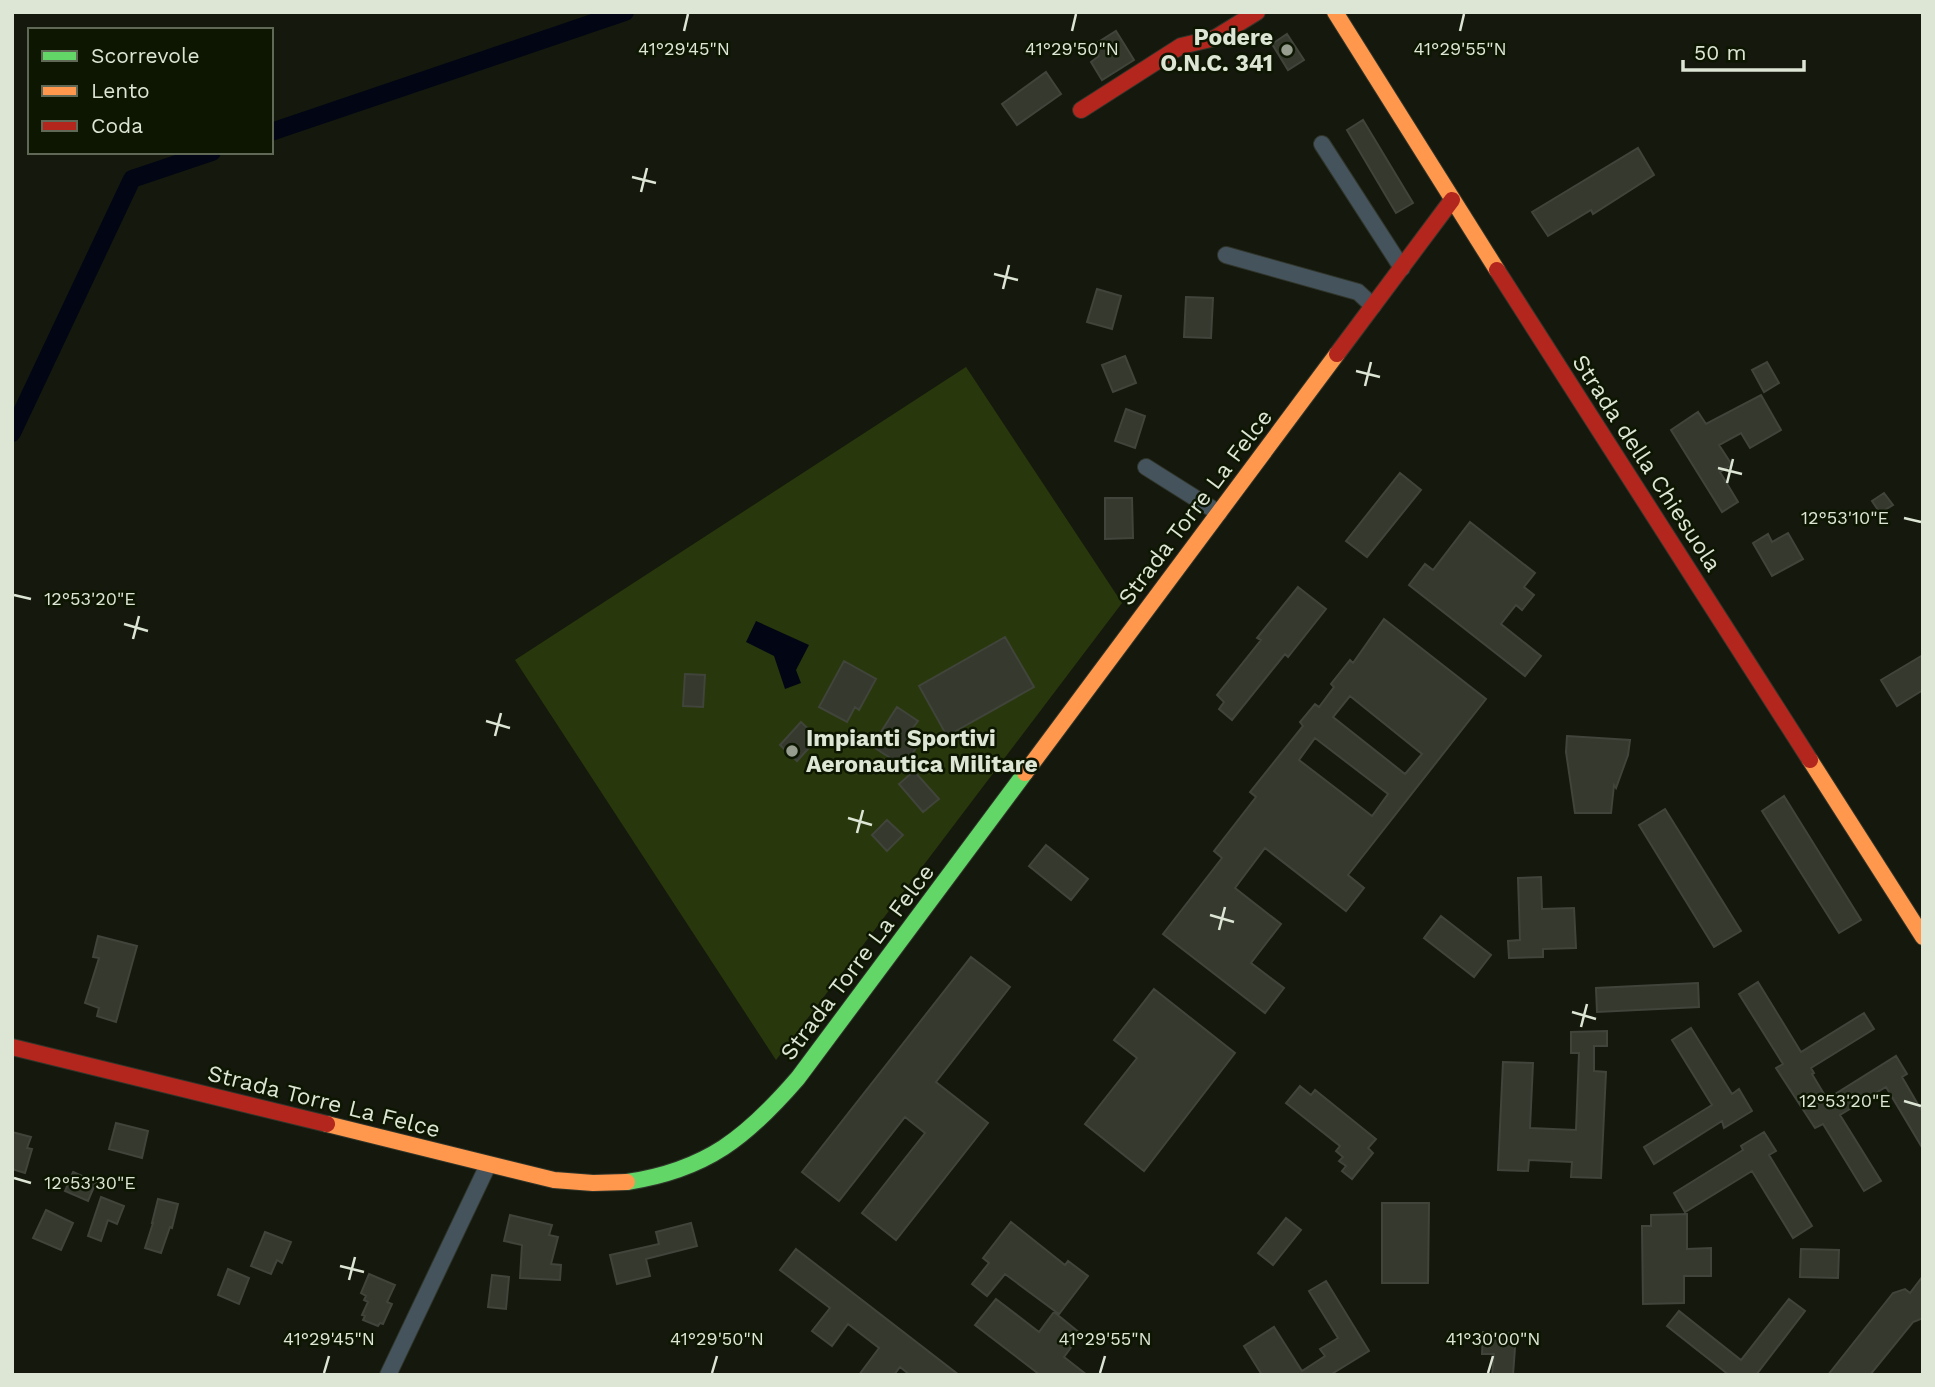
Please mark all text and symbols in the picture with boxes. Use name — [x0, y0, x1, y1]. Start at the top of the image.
place label: Podere O.N.C. 341 — [1160, 24, 1273, 77]
legend — [28, 28, 273, 154]
scale bar — [1683, 28, 1804, 72]
text: 41°29'45"N — [638, 38, 730, 59]
text: 41°29'50"N — [1025, 38, 1119, 59]
text: 41°29'55"N — [1413, 38, 1507, 59]
text: 50 m — [1694, 40, 1746, 65]
marker: Podere O.N.C. 341 — [1279, 42, 1295, 58]
text: Scorrevole — [91, 43, 200, 68]
text: Lento — [91, 78, 150, 103]
text: Coda — [91, 113, 143, 138]
street label: Strada della Chiesuola — [1566, 350, 1727, 577]
street label: Strada Torre La Felce — [1113, 404, 1278, 611]
text: 12°53'10"E — [1801, 507, 1889, 528]
text: 12°53'20"E — [44, 588, 136, 609]
place label: Impianti Sportivi Aeronautica Militare — [806, 725, 1038, 778]
marker: Impianti Sportivi Aeronautica Militare — [784, 743, 800, 759]
street label: Strada Torre La Felce — [775, 859, 940, 1066]
street label: Strada Torre La Felce — [205, 1060, 443, 1143]
text: 12°53'20"E — [1799, 1090, 1891, 1111]
text: 12°53'30"E — [44, 1172, 136, 1193]
text: 41°29'45"N — [283, 1328, 375, 1349]
text: 41°29'50"N — [670, 1328, 764, 1349]
text: 41°29'55"N — [1058, 1328, 1152, 1349]
text: 41°30'00"N — [1446, 1328, 1540, 1349]

